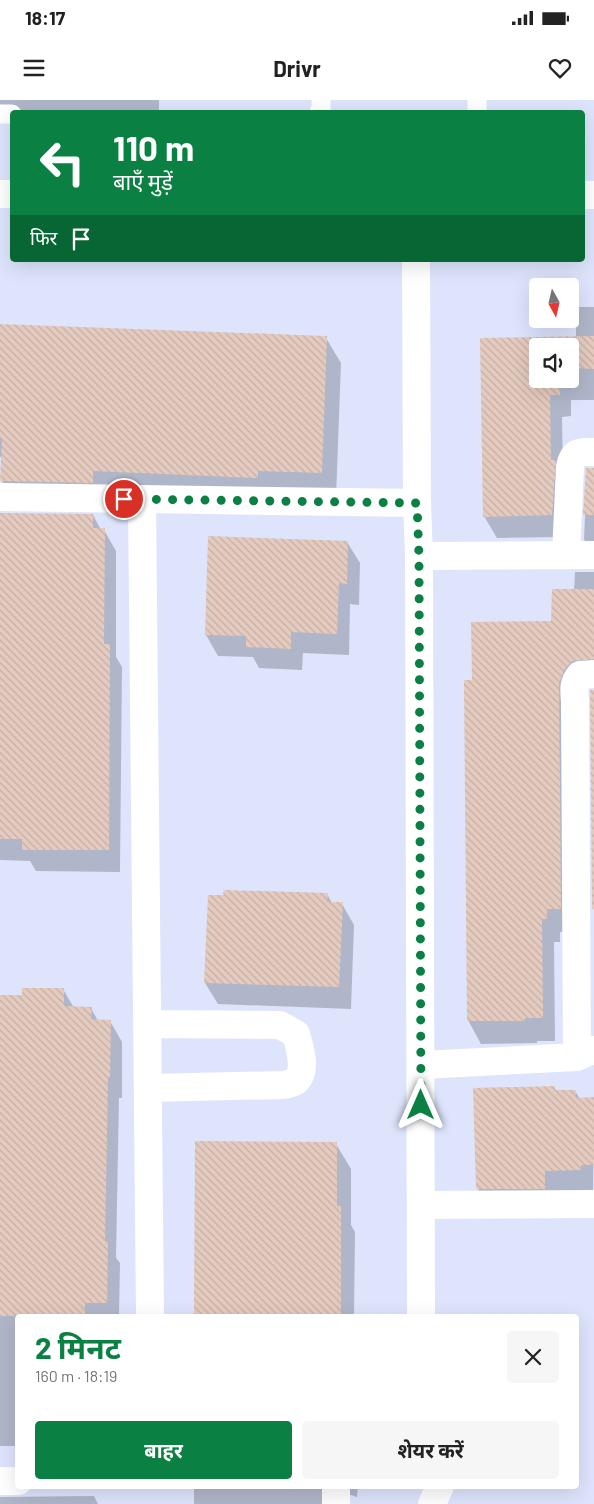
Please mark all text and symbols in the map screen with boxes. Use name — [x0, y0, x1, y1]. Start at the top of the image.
text: 18:17 — [25, 6, 65, 29]
icon: menu — [20, 54, 48, 82]
icon: heart — [546, 54, 574, 82]
text: Drivr — [273, 55, 321, 81]
text: 110 m — [113, 126, 194, 168]
icon: left — [30, 130, 95, 195]
text: बाएँ मुड़ें — [113, 168, 173, 194]
icon: arrive — [67, 225, 95, 253]
text: फिर — [30, 226, 57, 249]
north arrow — [529, 278, 579, 328]
map controls — [529, 278, 579, 388]
button: sound — [529, 338, 579, 388]
pin — [103, 478, 145, 520]
icon: arrive — [110, 485, 138, 513]
position arrow — [394, 1078, 446, 1130]
text: 2 मिनट — [35, 1329, 121, 1365]
button: close — [507, 1331, 559, 1383]
text: 160 m · 18:19 — [35, 1366, 117, 1385]
button: बाहर — [35, 1421, 292, 1479]
button: शेयर करें — [302, 1421, 559, 1479]

